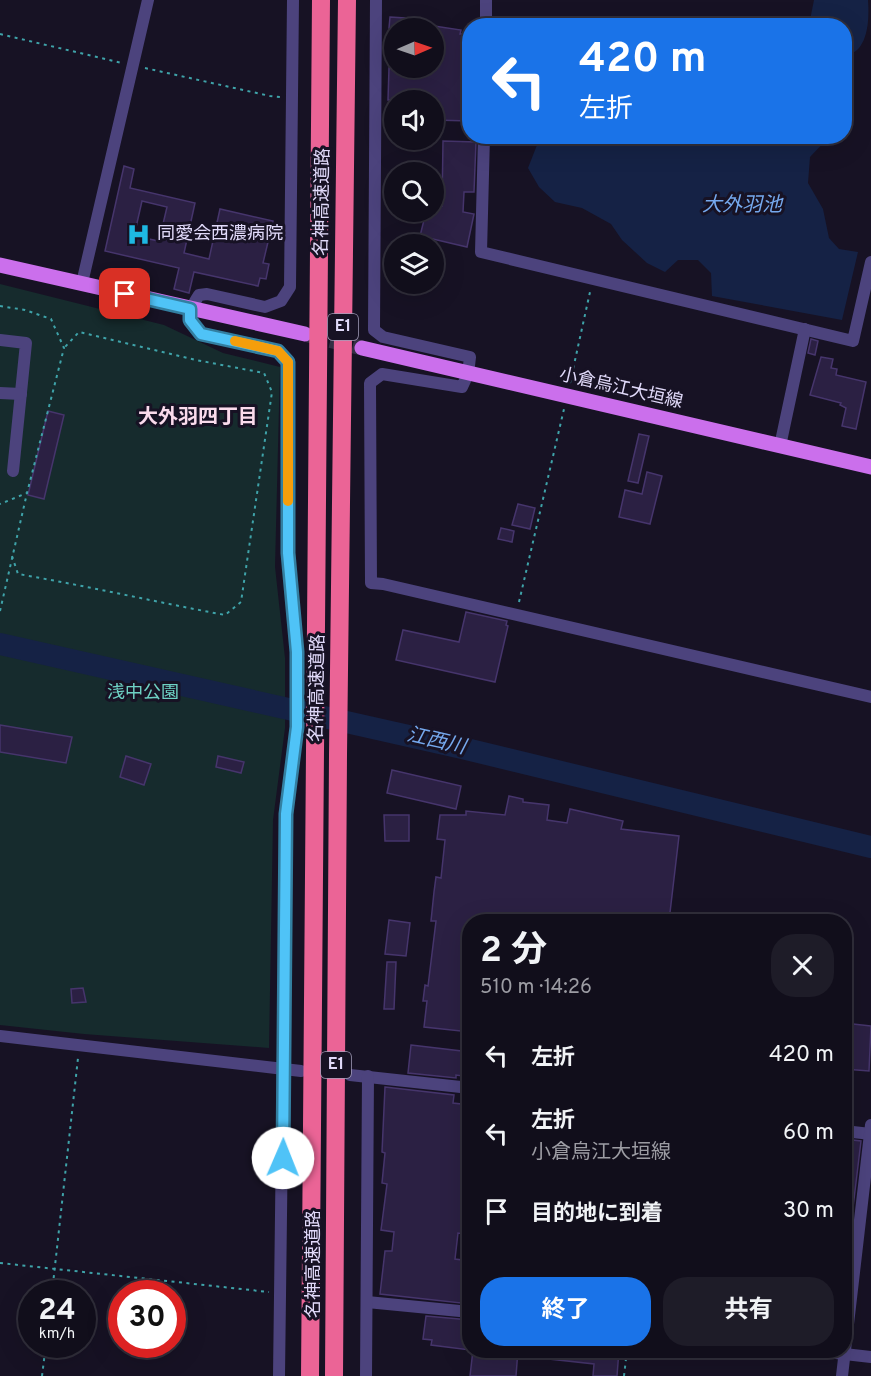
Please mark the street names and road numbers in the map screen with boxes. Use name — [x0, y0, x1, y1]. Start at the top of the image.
street label: 名神高速道路 — [311, 148, 335, 256]
road number: E1 — [328, 314, 358, 340]
street label: 小倉烏江大垣線 — [557, 364, 685, 414]
street label: 名神高速道路 — [306, 634, 330, 742]
road number: E1 — [321, 1052, 351, 1078]
street label: 名神高速道路 — [303, 1210, 326, 1318]

